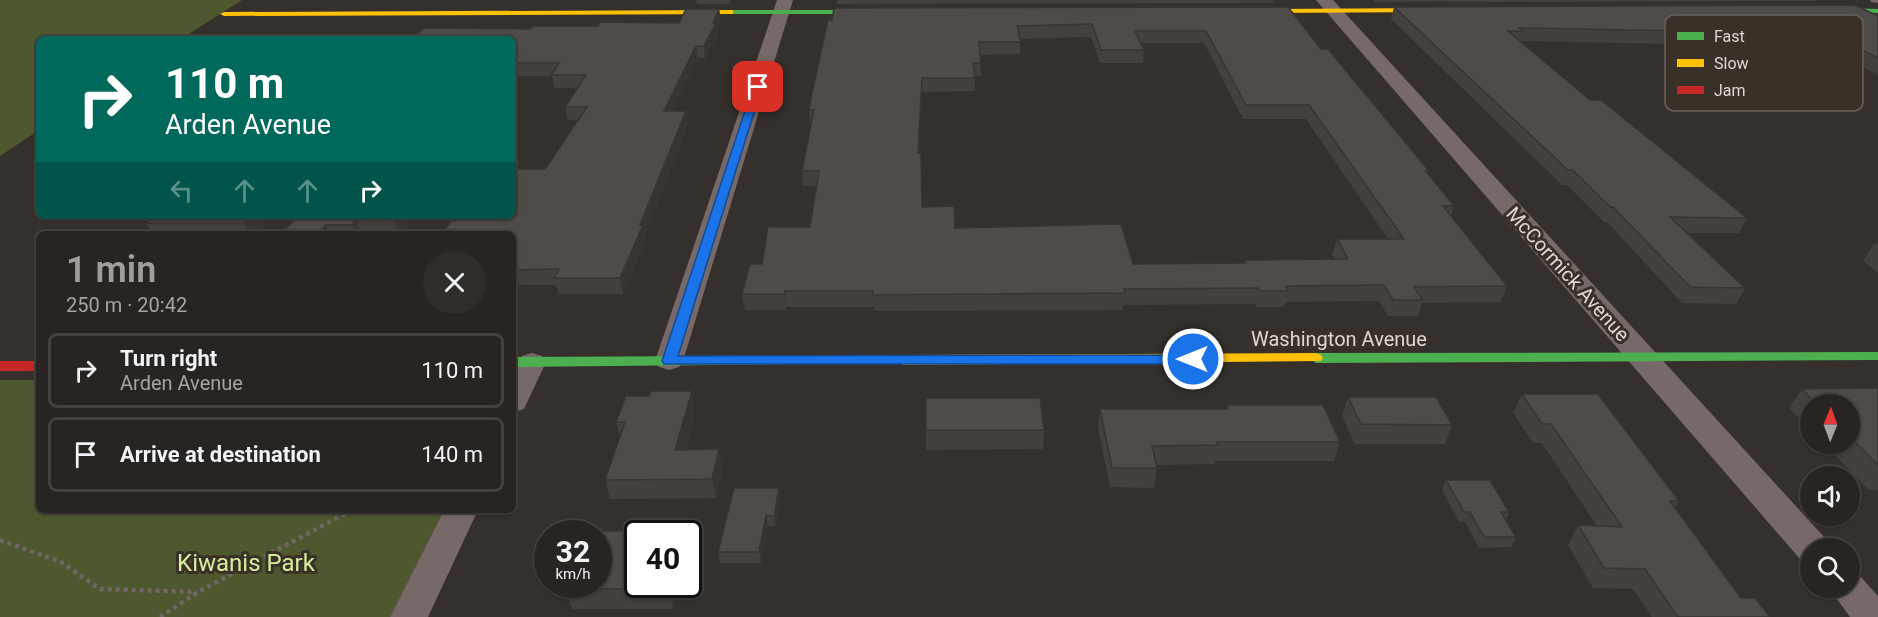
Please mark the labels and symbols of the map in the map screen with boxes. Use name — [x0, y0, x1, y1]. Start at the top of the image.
legend — [1665, 15, 1863, 111]
text: Fast — [1714, 27, 1745, 46]
text: Slow — [1714, 54, 1749, 73]
pin — [732, 61, 783, 112]
text: Jam — [1714, 81, 1746, 100]
street label: McCormick Avenue — [1501, 202, 1635, 346]
position arrow — [1161, 327, 1225, 391]
street label: Washington Avenue — [1251, 327, 1427, 351]
north arrow — [1800, 394, 1860, 454]
speed limit sign: 40 — [624, 520, 702, 598]
park label: Kiwanis Park — [177, 549, 316, 577]

